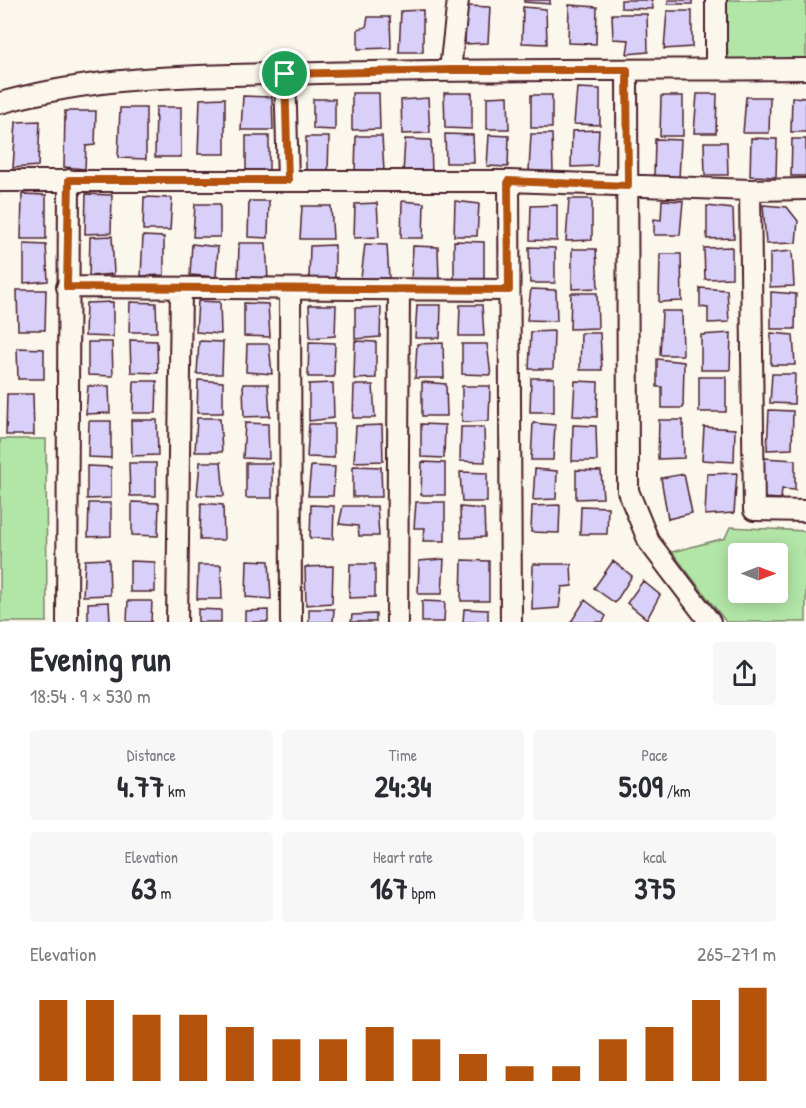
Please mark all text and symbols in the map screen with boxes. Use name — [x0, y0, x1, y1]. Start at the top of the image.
pin — [259, 48, 310, 99]
icon: arrive — [268, 57, 301, 90]
north arrow — [728, 543, 788, 603]
map controls — [728, 543, 788, 603]
text: Evening run — [30, 637, 171, 681]
button: share — [713, 642, 776, 705]
text: 18:54 · 9 × 530 m — [30, 682, 151, 709]
text: Distance — [127, 744, 176, 766]
text: Time — [389, 744, 417, 766]
text: Pace — [641, 744, 668, 766]
text: 4.77 — [117, 766, 164, 806]
text: 24:34 — [375, 766, 431, 806]
text: 5:09 — [619, 766, 663, 806]
text: km — [164, 780, 186, 802]
text: /km — [663, 780, 691, 802]
text: Elevation — [125, 846, 178, 868]
text: Heart rate — [373, 846, 433, 868]
text: kcal — [643, 846, 666, 868]
text: 63 — [131, 868, 157, 908]
text: 167 — [370, 868, 408, 908]
text: 375 — [634, 868, 675, 908]
text: m — [157, 882, 171, 904]
text: bpm — [408, 882, 436, 904]
text: Elevation — [30, 940, 96, 967]
text: 265–271 m — [697, 940, 776, 967]

